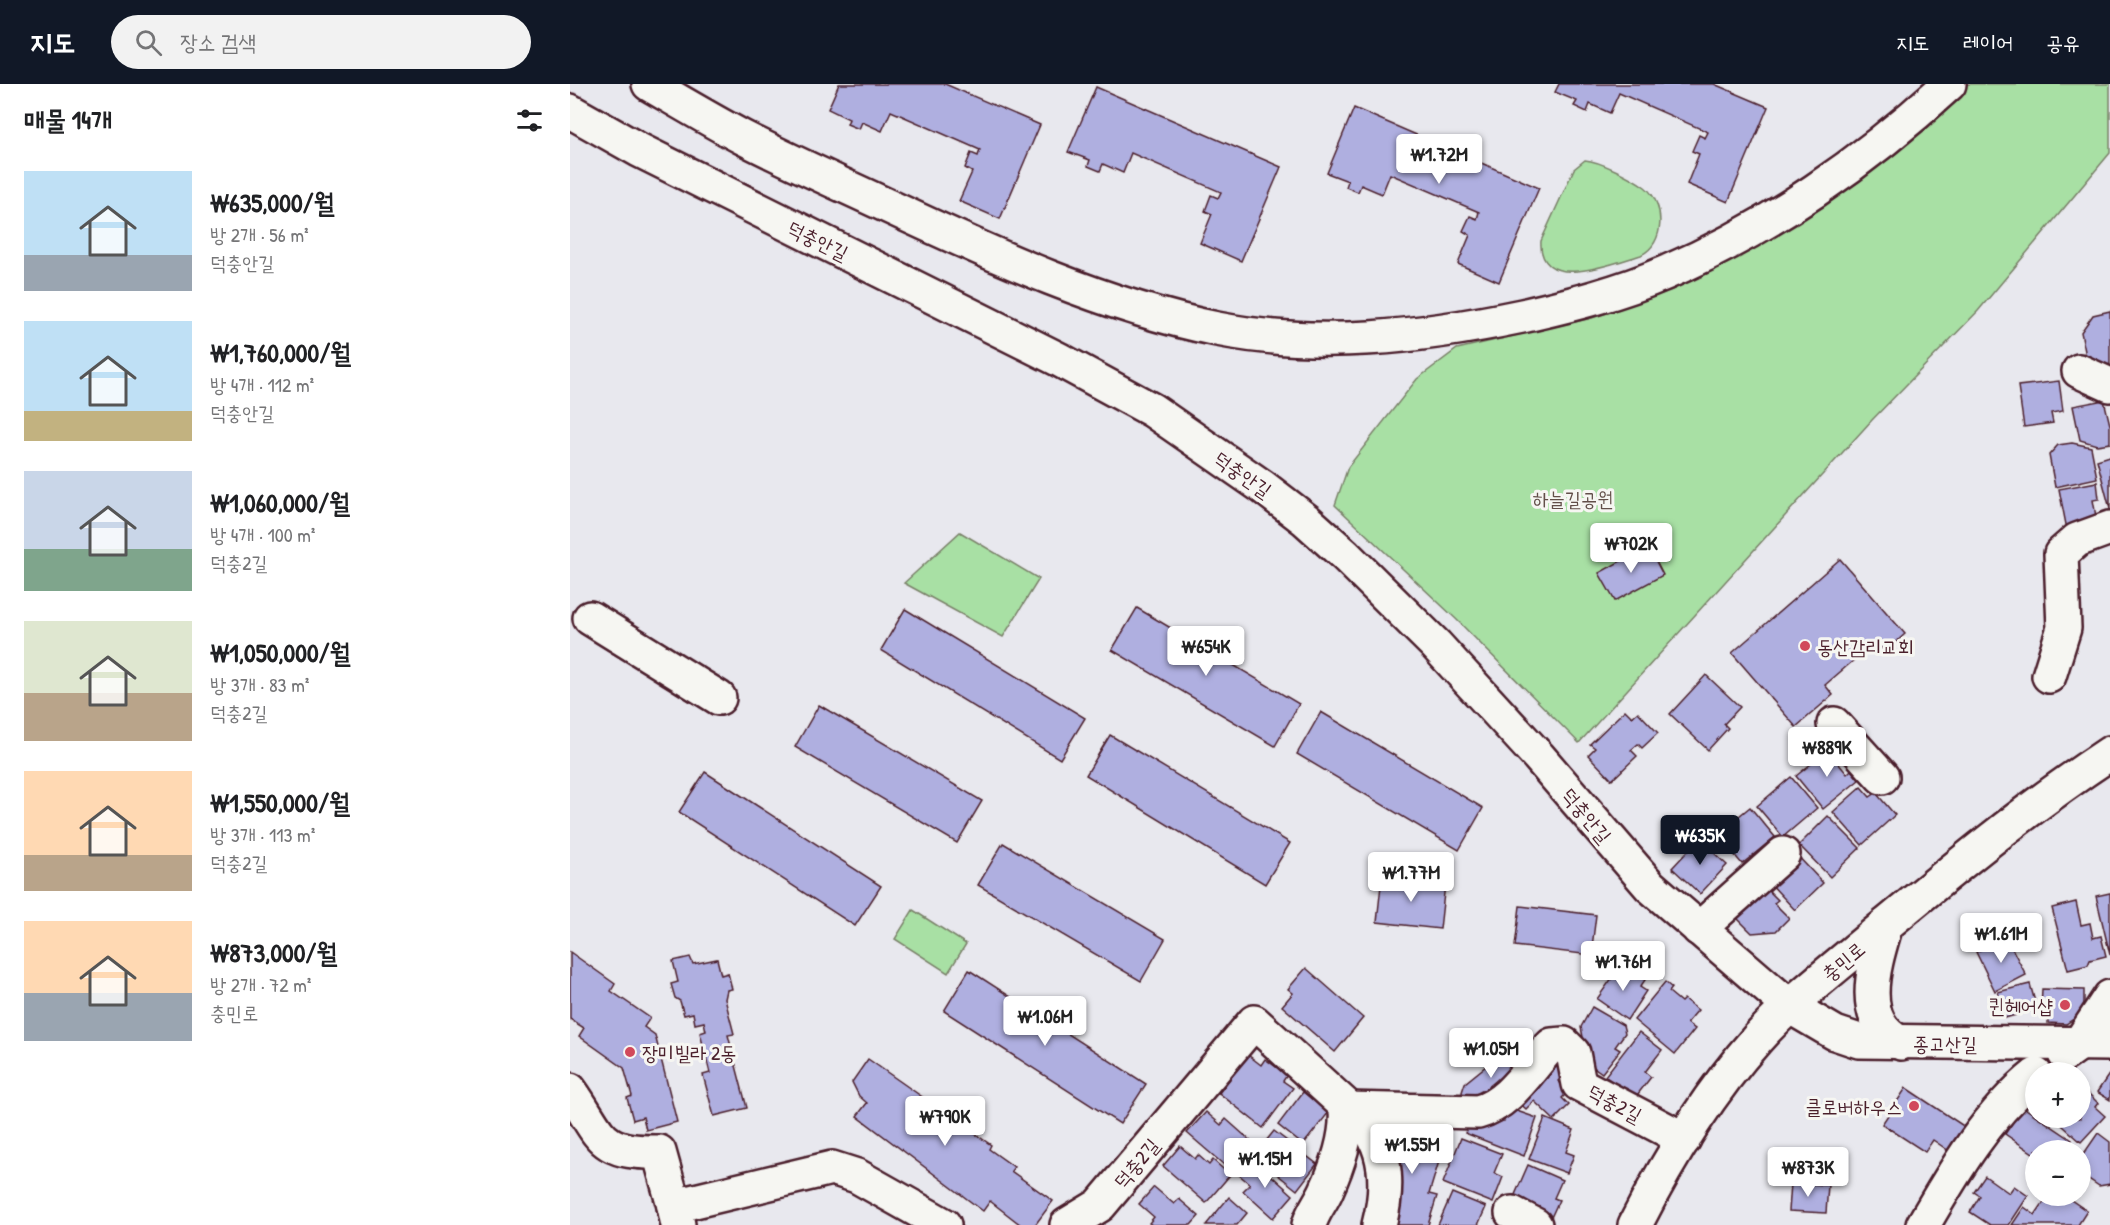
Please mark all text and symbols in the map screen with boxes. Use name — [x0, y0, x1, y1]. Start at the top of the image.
search box — [111, 15, 531, 69]
text: 지도 — [30, 23, 75, 61]
icon: search — [132, 26, 165, 59]
text: 장소 검색 — [180, 27, 256, 57]
text: 지도 — [1896, 28, 1930, 57]
text: 레이어 — [1963, 28, 2013, 57]
text: 공유 — [2046, 28, 2080, 57]
text: 매물 14개 — [24, 102, 112, 137]
icon: filters — [513, 104, 546, 137]
pin: ₩1.72M — [1390, 134, 1488, 185]
text: ₩1.72M — [1410, 140, 1468, 167]
text: ₩635,000/월 — [210, 185, 334, 220]
icon: home — [72, 195, 144, 267]
street label: 덕충안길 — [783, 214, 853, 266]
text: 방 2개 · 56 m² — [210, 221, 309, 248]
text: 덕충안길 — [210, 249, 274, 276]
text: ₩1,760,000/월 — [210, 335, 351, 370]
icon: home — [72, 345, 144, 417]
text: 방 4개 · 112 m² — [210, 371, 314, 398]
text: 덕충안길 — [210, 399, 274, 426]
street label: 덕충안길 — [1209, 444, 1277, 504]
text: ₩1,060,000/월 — [210, 485, 350, 520]
park label: 하늘길공원 — [1533, 485, 1613, 512]
icon: home — [72, 495, 144, 567]
text: 방 4개 · 100 m² — [210, 521, 315, 548]
pin: ₩702K — [1589, 523, 1673, 574]
text: ₩702K — [1604, 529, 1658, 556]
text: 덕충2길 — [210, 549, 268, 576]
pin: ₩654K — [1164, 626, 1248, 677]
text: ₩654K — [1181, 632, 1231, 659]
place label: 동산감리교회 — [1817, 633, 1914, 660]
text: ₩1,050,000/월 — [210, 635, 350, 670]
marker: 동산감리교회 — [1798, 639, 1812, 653]
icon: home — [72, 645, 144, 717]
text: 방 3개 · 83 m² — [210, 671, 309, 698]
text: 덕충2길 — [210, 699, 268, 726]
pin: ₩889K — [1785, 727, 1869, 778]
text: ₩889K — [1802, 733, 1852, 760]
street label: 덕충안길 — [1556, 782, 1618, 848]
text: ₩1,550,000/월 — [210, 785, 350, 820]
icon: home — [72, 795, 144, 867]
pin: ₩635K — [1658, 815, 1742, 866]
text: 방 3개 · 113 m² — [210, 821, 315, 848]
text: ₩635K — [1675, 821, 1725, 848]
text: 덕충2길 — [210, 849, 268, 876]
pin: ₩1.77M — [1362, 852, 1460, 903]
text: ₩1.77M — [1382, 858, 1440, 885]
pin: ₩1.61M — [1952, 913, 2050, 964]
text: ₩1.61M — [1974, 919, 2028, 946]
text: ₩873,000/월 — [210, 935, 337, 970]
street label: 충민로 — [1816, 935, 1870, 987]
pin: ₩1.76M — [1574, 941, 1672, 992]
icon: home — [72, 945, 144, 1017]
text: ₩1.76M — [1595, 947, 1651, 974]
text: 방 2개 · 72 m² — [210, 971, 311, 998]
place label: 퀸헤어샵 — [1989, 992, 2053, 1019]
pin: ₩1.06M — [996, 996, 1094, 1047]
marker: 퀸헤어샵 — [2058, 998, 2072, 1012]
text: 충민로 — [210, 999, 258, 1026]
text: ₩1.06M — [1017, 1002, 1073, 1029]
pin: ₩1.05M — [1442, 1028, 1540, 1079]
street label: 종고산길 — [1913, 1030, 1977, 1057]
text: ₩1.05M — [1463, 1034, 1519, 1061]
place label: 장미빌라 2동 — [642, 1039, 736, 1066]
marker: 장미빌라 2동 — [623, 1045, 637, 1059]
map controls — [2025, 1062, 2091, 1206]
button: + — [2025, 1062, 2091, 1128]
street label: 덕충2길 — [1583, 1078, 1647, 1128]
place label: 클로버하우스 — [1805, 1093, 1902, 1120]
pin: ₩790K — [903, 1096, 987, 1147]
marker: 클로버하우스 — [1907, 1099, 1921, 1113]
text: ₩790K — [919, 1102, 971, 1129]
pin: ₩1.55M — [1363, 1124, 1461, 1175]
text: ₩1.55M — [1384, 1130, 1440, 1157]
street label: 덕충2길 — [1107, 1132, 1165, 1194]
pin: ₩1.15M — [1216, 1138, 1314, 1189]
button: − — [2025, 1140, 2091, 1206]
text: ₩1.15M — [1238, 1144, 1292, 1171]
pin: ₩873K — [1766, 1147, 1850, 1198]
text: ₩873K — [1782, 1153, 1834, 1180]

